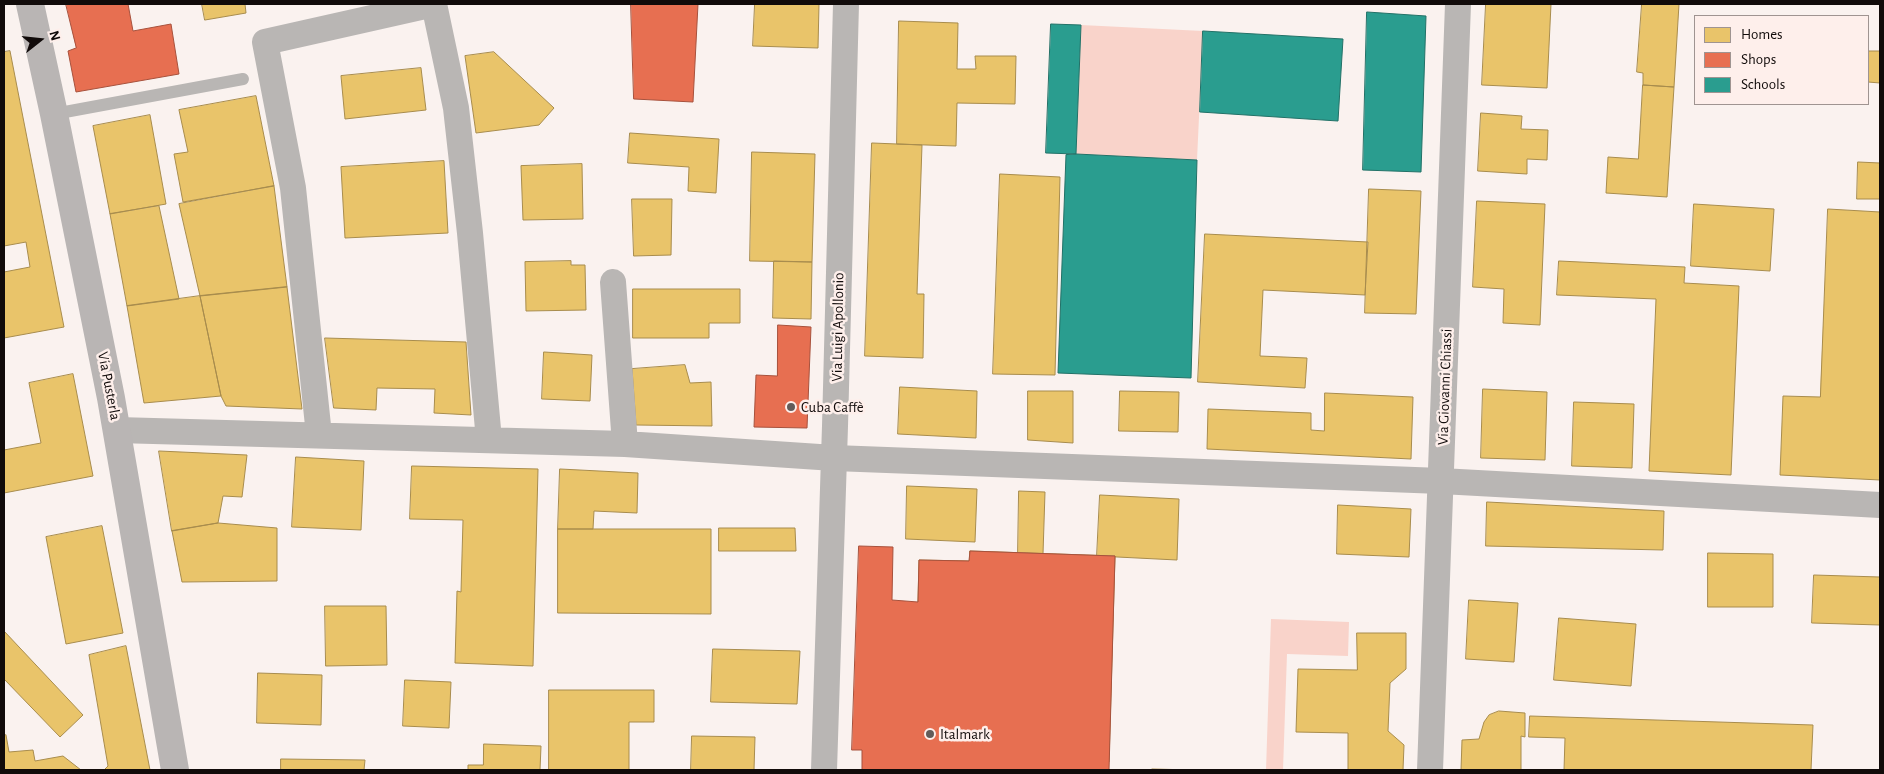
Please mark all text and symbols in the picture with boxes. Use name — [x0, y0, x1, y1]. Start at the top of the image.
north arrow — [15, 15, 65, 65]
legend — [1694, 15, 1869, 105]
text: Homes — [1741, 27, 1783, 42]
text: N — [46, 29, 62, 42]
text: Shops — [1741, 52, 1776, 67]
text: Schools — [1741, 77, 1785, 92]
street label: Via Luigi Apollonio — [828, 272, 848, 382]
street label: Via Giovanni Chiassi — [1434, 328, 1456, 446]
street label: Via Pusterla — [94, 350, 124, 422]
place label: Cuba Caffè — [801, 398, 864, 416]
marker: Cuba Caffè — [785, 401, 797, 413]
place label: Italmark — [940, 725, 990, 743]
marker: Italmark — [924, 728, 936, 740]

